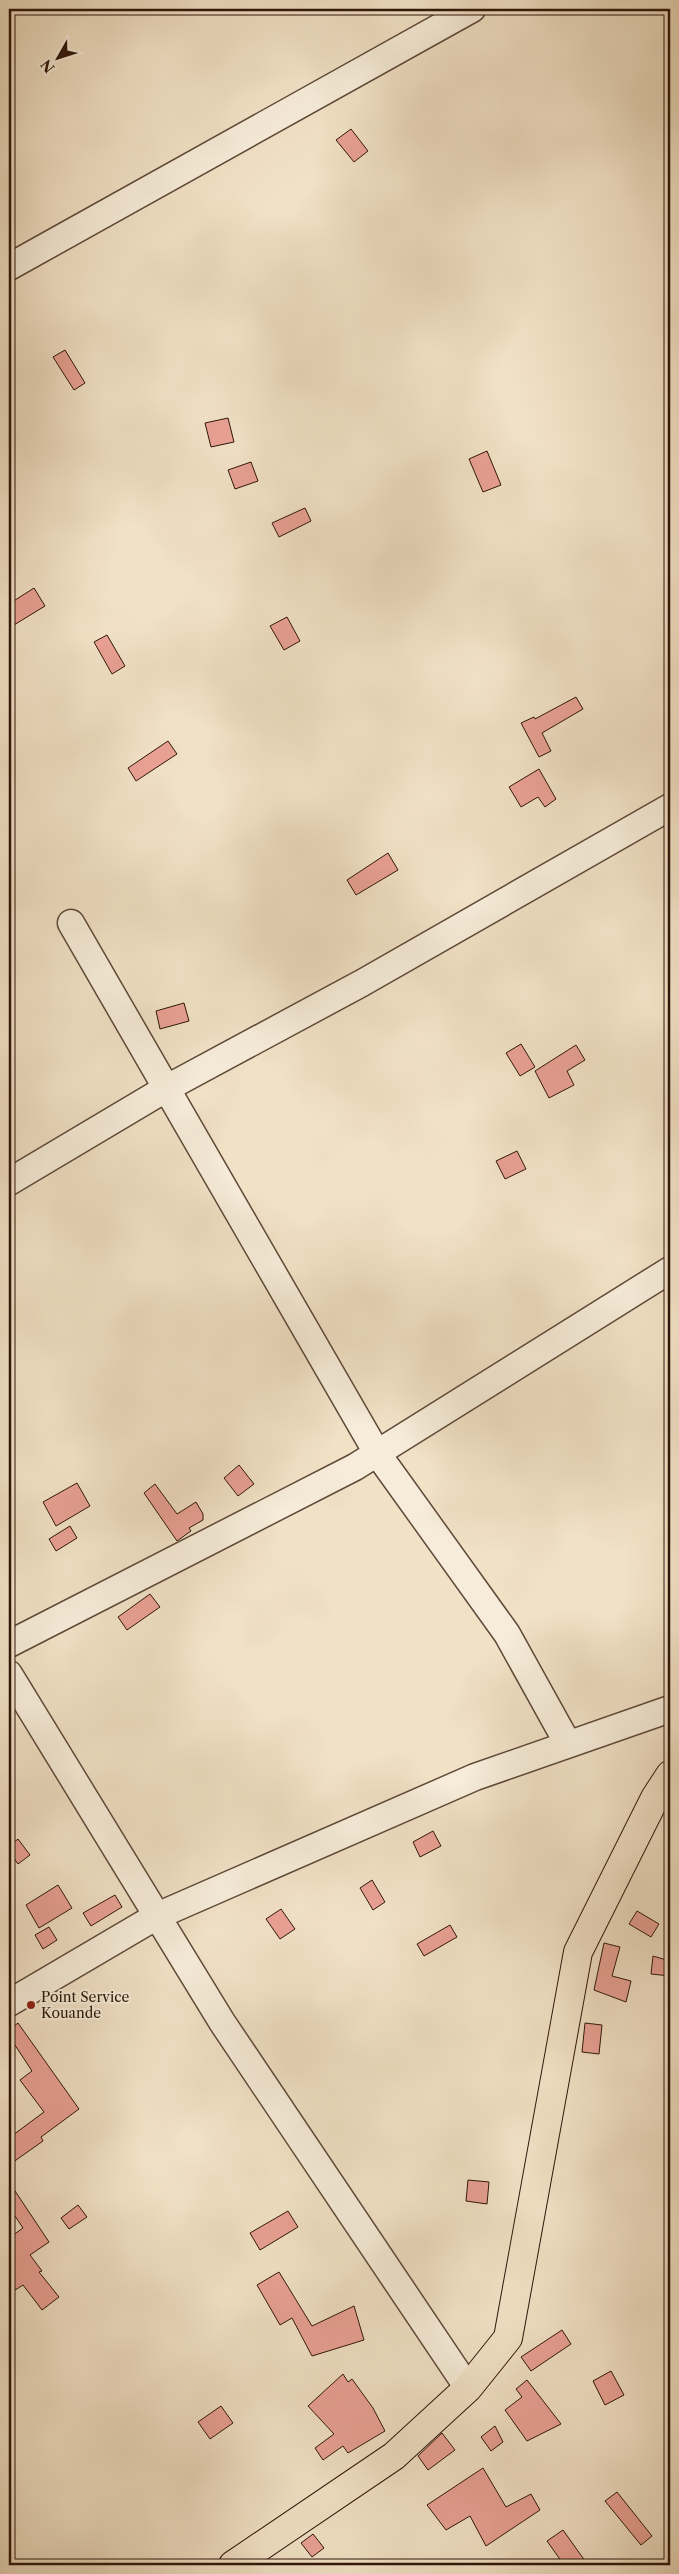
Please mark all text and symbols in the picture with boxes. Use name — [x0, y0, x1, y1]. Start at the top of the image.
north arrow — [32, 32, 82, 82]
text: N — [37, 56, 59, 77]
place label: Point Service Kouande — [41, 1988, 129, 2022]
marker: Point Service Kouande — [25, 1999, 37, 2011]

